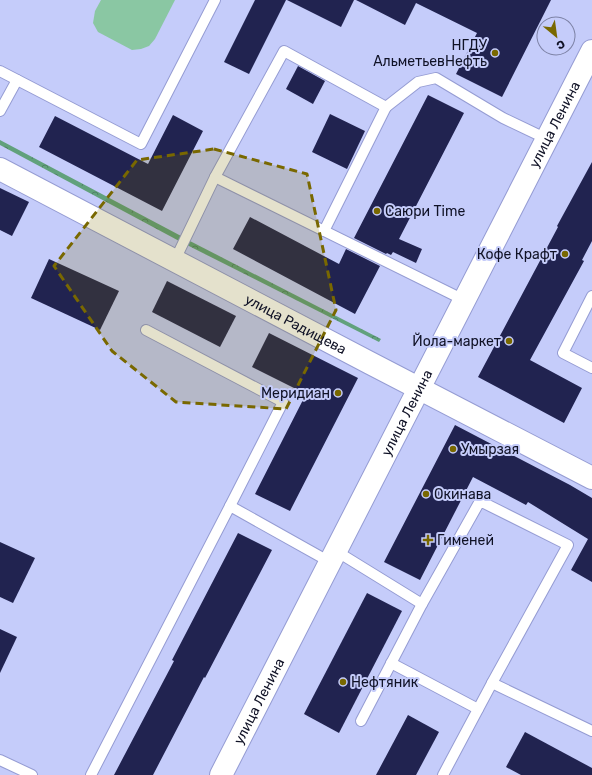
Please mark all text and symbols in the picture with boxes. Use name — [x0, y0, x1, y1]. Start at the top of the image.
north arrow — [536, 16, 576, 56]
place label: НГДУ АльметьевНефть — [373, 37, 488, 70]
text: С — [554, 37, 567, 52]
marker: НГДУ АльметьевНефть — [490, 48, 500, 58]
street label: улица Ленина — [525, 78, 584, 170]
place label: Саюри Time — [385, 203, 465, 220]
marker: Саюри Time — [372, 206, 382, 216]
place label: Кофе Крафт — [477, 246, 557, 263]
marker: Кофе Крафт — [560, 249, 570, 259]
street label: улица Радищева — [242, 291, 349, 358]
place label: Йола-маркет — [412, 332, 501, 350]
marker: Йола-маркет — [504, 336, 514, 346]
street label: улица Ленина — [377, 367, 436, 459]
place label: Меридиан — [261, 385, 330, 402]
marker: Меридиан — [333, 388, 343, 398]
place label: Умырзая — [461, 441, 519, 458]
marker: Умырзая — [448, 444, 458, 454]
place label: Окинава — [434, 486, 491, 503]
marker: Окинава — [421, 489, 431, 499]
place label: Гименей — [437, 532, 494, 549]
marker: Гименей — [422, 534, 434, 546]
street label: улица Ленина — [230, 655, 288, 747]
place label: Нефтяник — [351, 674, 419, 691]
marker: Нефтяник — [338, 677, 348, 687]

